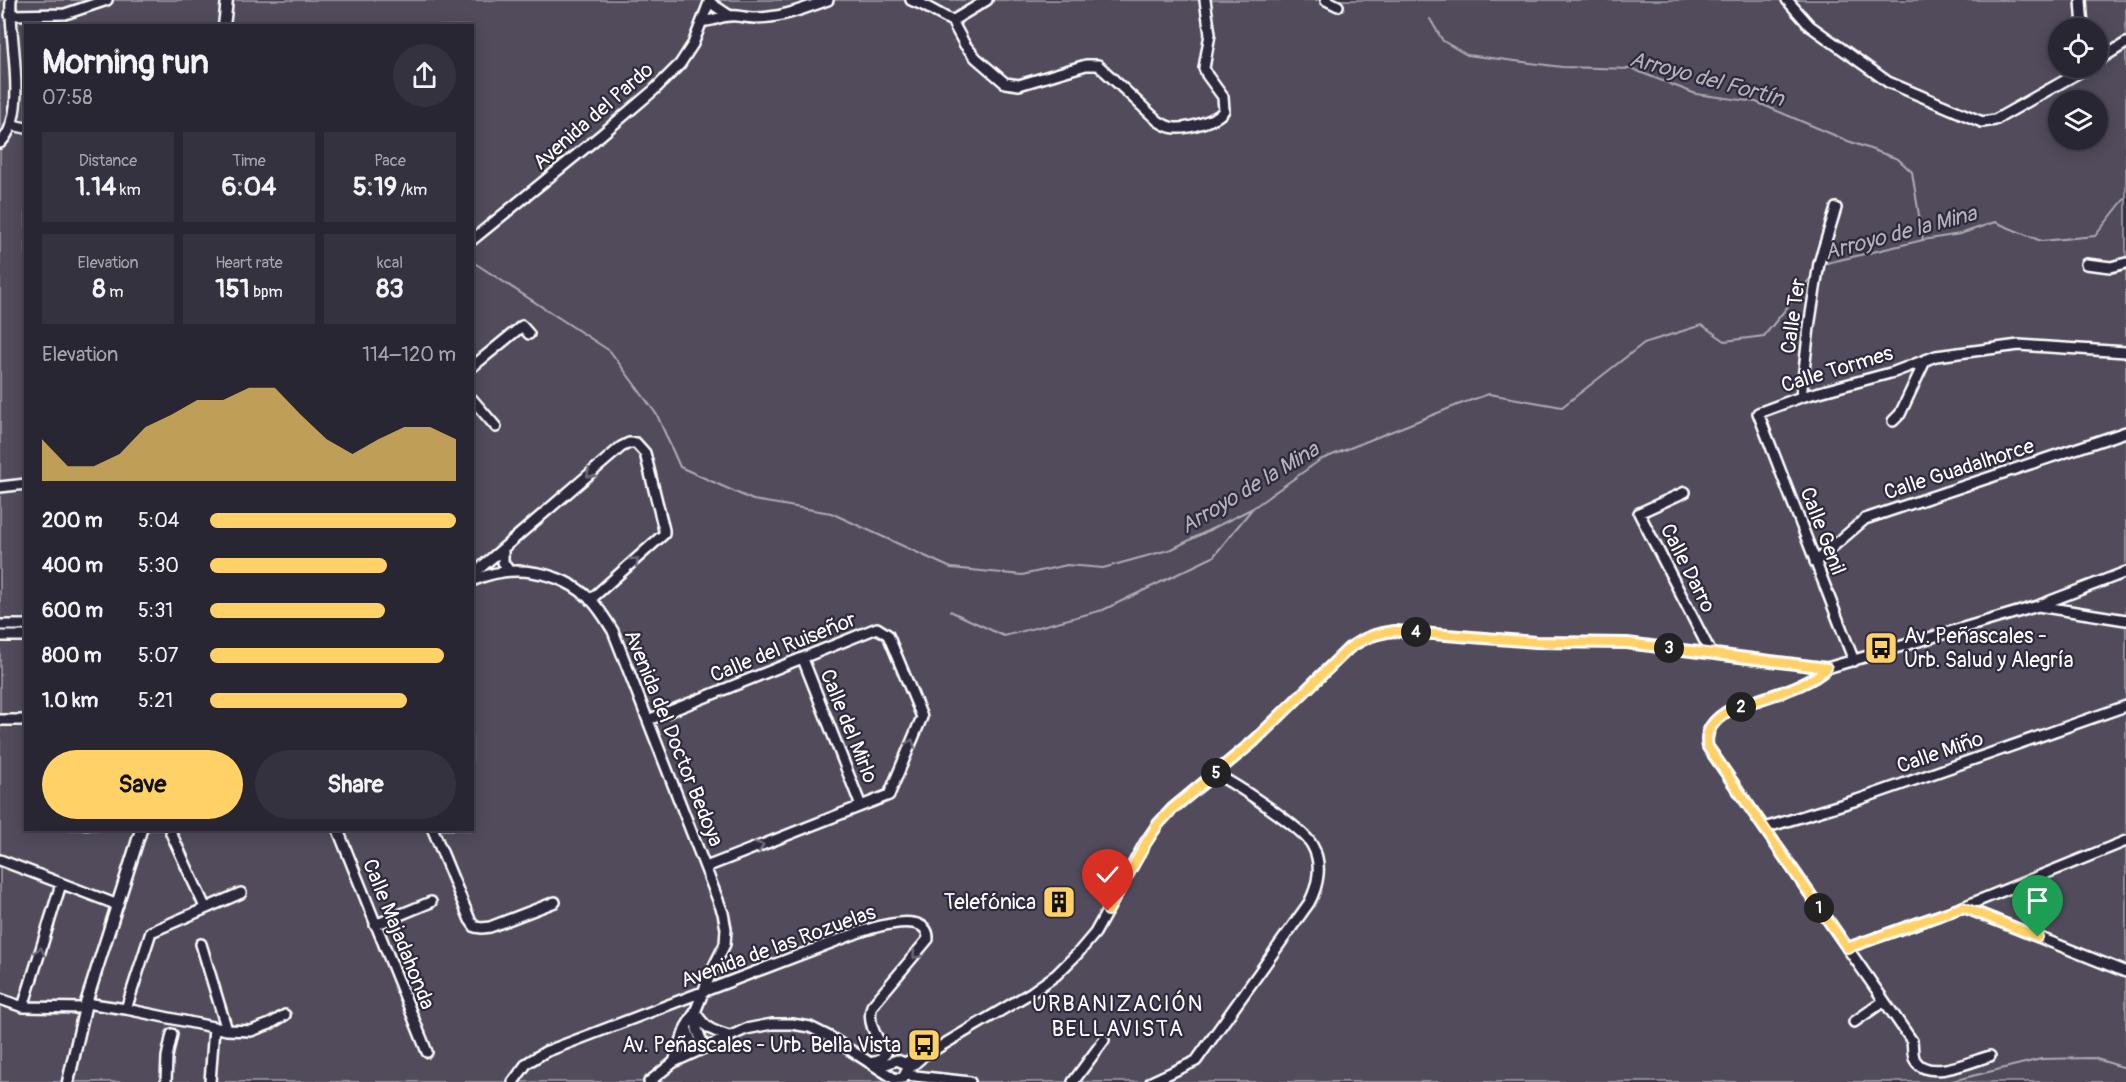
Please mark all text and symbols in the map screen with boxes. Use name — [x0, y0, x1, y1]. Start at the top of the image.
map controls — [2048, 18, 2108, 150]
button: locate — [2048, 18, 2108, 78]
text: Morning run — [42, 42, 209, 83]
button: share — [393, 44, 456, 107]
water label: Arroyo del Fortín — [1627, 45, 1788, 113]
street label: Avenida del Pardo — [527, 57, 659, 176]
text: 07:58 — [42, 85, 93, 110]
button: layers — [2048, 90, 2108, 150]
text: Distance — [79, 151, 137, 171]
text: Time — [232, 151, 266, 171]
text: Pace — [374, 151, 406, 171]
text: 1.14 — [75, 171, 116, 203]
text: 6:04 — [222, 171, 276, 203]
text: 5:19 — [353, 171, 397, 203]
text: km — [116, 180, 141, 200]
text: /km — [397, 180, 427, 200]
water label: Arroyo de la Mina — [1821, 199, 1981, 267]
text: Elevation — [78, 253, 138, 273]
text: Heart rate — [215, 253, 283, 273]
text: kcal — [377, 253, 403, 273]
text: 8 — [93, 273, 106, 305]
text: 151 — [215, 273, 250, 305]
text: 83 — [376, 273, 404, 305]
street label: Calle Ter — [1775, 276, 1812, 356]
text: m — [106, 282, 123, 302]
text: bpm — [250, 282, 283, 302]
street label: Calle Tormes — [1778, 340, 1897, 399]
text: Elevation — [42, 342, 118, 367]
text: 114–120 m — [362, 342, 456, 367]
street label: Calle Guadalhorce — [1881, 432, 2038, 507]
water label: Arroyo de la Mina — [1175, 435, 1325, 540]
one-way arrow — [586, 467, 597, 478]
street label: Calle Genil — [1793, 483, 1852, 579]
text: 200 m — [42, 508, 103, 533]
text: 5:04 — [138, 508, 179, 533]
street label: Calle Darro — [1654, 519, 1721, 617]
text: 400 m — [42, 553, 103, 578]
text: 5:30 — [138, 553, 179, 578]
one-way arrow — [628, 558, 639, 569]
text: 600 m — [42, 598, 103, 623]
text: 5:31 — [138, 598, 173, 623]
street label: Calle del Ruiseñor — [706, 606, 861, 689]
pin: 4 — [1401, 617, 1431, 647]
text: 4 — [1411, 622, 1421, 642]
place label: Av. Peñascales - Urb. Salud y Alegría — [1904, 623, 2074, 674]
street label: Avenida del Doctor Bedoya — [618, 626, 729, 851]
bus stop icon: Av. Peñascales - Urb. Salud y Alegría — [1863, 630, 1899, 666]
pin: 3 — [1654, 633, 1684, 663]
text: 3 — [1665, 638, 1673, 658]
text: 800 m — [42, 643, 102, 668]
text: 5:07 — [138, 643, 178, 668]
street label: Calle del Mirlo — [813, 665, 884, 787]
text: 1.0 km — [42, 688, 98, 713]
text: 5:21 — [138, 688, 173, 713]
pin: 2 — [1726, 692, 1756, 722]
text: 2 — [1737, 697, 1745, 717]
street label: Calle Miño — [1893, 725, 1987, 780]
one-way arrow — [904, 739, 916, 750]
button: Save — [42, 750, 243, 819]
button: Share — [255, 750, 456, 819]
pin: 5 — [1201, 758, 1231, 788]
text: 5 — [1212, 763, 1220, 783]
one-way arrow — [754, 841, 765, 853]
pin — [1082, 849, 1133, 911]
street label: Calle Majadahonda — [356, 855, 441, 1013]
icon: check — [1091, 858, 1124, 891]
pin — [2012, 875, 2063, 937]
building icon: Telefónica — [1041, 884, 1077, 920]
icon: arrive — [2021, 884, 2054, 917]
place label: Telefónica — [944, 889, 1036, 916]
pin: 1 — [1804, 893, 1834, 923]
street label: Avenida de las Rozuelas — [677, 898, 880, 994]
text: 1 — [1816, 898, 1822, 918]
one-way arrow — [33, 946, 45, 957]
one-way arrow — [913, 948, 924, 959]
district label: URBANIZACIÓN BELLAVISTA — [1032, 990, 1204, 1043]
bus stop icon: Av. Peñascales - Urb. Bella Vista — [906, 1027, 942, 1063]
place label: Av. Peñascales - Urb. Bella Vista — [622, 1032, 901, 1059]

